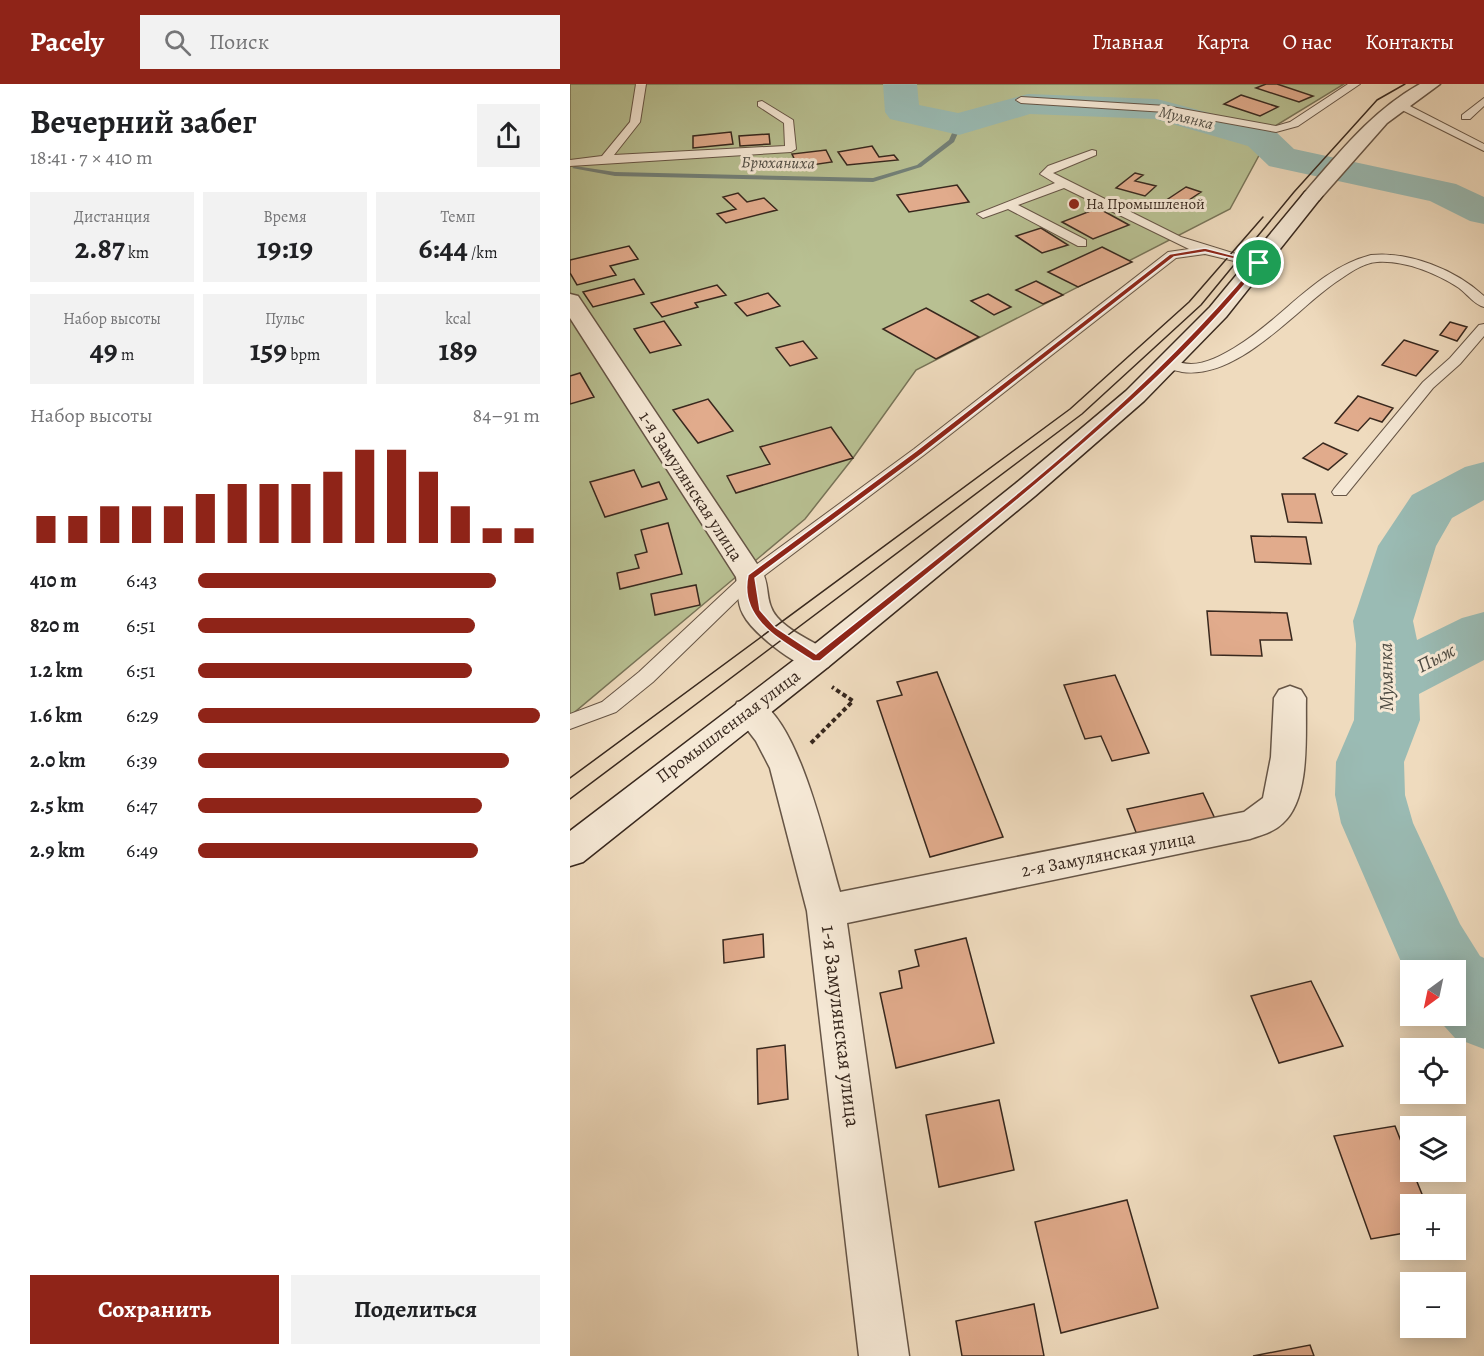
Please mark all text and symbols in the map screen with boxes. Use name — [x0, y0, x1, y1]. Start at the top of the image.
search box — [140, 15, 560, 69]
text: Pacely — [30, 23, 104, 61]
icon: search — [161, 26, 194, 59]
text: Поиск — [209, 27, 269, 57]
text: Главная — [1092, 28, 1164, 56]
text: Карта — [1197, 28, 1249, 56]
text: О нас — [1282, 28, 1332, 56]
text: Контакты — [1365, 28, 1454, 56]
text: Вечерний забег — [30, 99, 257, 144]
water label: Мулянка — [1157, 101, 1215, 135]
button: share — [477, 104, 540, 167]
text: 18:41 · 7 × 410 m — [30, 144, 153, 171]
water label: Брюханиха — [741, 151, 815, 175]
place label: На Промышленой — [1086, 194, 1205, 214]
marker: На Промышленой — [1067, 197, 1081, 211]
text: Дистанция — [74, 206, 150, 228]
text: Время — [263, 206, 307, 228]
text: Темп — [441, 206, 475, 228]
text: 2.87 — [75, 228, 125, 268]
text: 19:19 — [257, 228, 313, 268]
text: 6:44 — [418, 228, 468, 268]
pin — [1233, 237, 1284, 288]
text: km — [125, 242, 149, 264]
text: /km — [468, 242, 498, 264]
icon: arrive — [1242, 246, 1275, 279]
text: Набор высоты — [63, 308, 161, 330]
text: Пульс — [265, 308, 305, 330]
text: kcal — [445, 308, 471, 330]
text: 49 — [90, 330, 118, 370]
text: 159 — [250, 330, 287, 370]
text: 189 — [438, 330, 478, 370]
text: m — [118, 344, 134, 366]
text: bpm — [287, 344, 320, 366]
text: Набор высоты — [30, 402, 153, 429]
text: 84–91 m — [473, 402, 540, 429]
street label: 1-я Замулянская улица — [633, 406, 749, 566]
text: 410 m — [30, 567, 77, 594]
text: 6:43 — [126, 567, 157, 594]
text: 820 m — [30, 612, 80, 639]
text: 6:51 — [126, 612, 155, 639]
water label: Пыж — [1412, 637, 1461, 679]
water label: Мулянка — [1372, 642, 1400, 712]
text: 1.2 km — [30, 657, 83, 684]
text: 6:51 — [126, 657, 155, 684]
street label: Промышленная улица — [651, 663, 806, 788]
text: 1.6 km — [30, 702, 83, 729]
text: 6:29 — [126, 702, 159, 729]
text: 2.0 km — [30, 747, 86, 774]
text: 6:39 — [126, 747, 157, 774]
text: 2.5 km — [30, 792, 84, 819]
text: 6:47 — [126, 792, 157, 819]
street label: 2-я Замулянская улица — [1019, 825, 1198, 883]
text: 2.9 km — [30, 837, 85, 864]
text: 6:49 — [126, 837, 158, 864]
street label: 1-я Замулянская улица — [815, 923, 867, 1129]
north arrow — [1400, 960, 1466, 1026]
map controls — [1400, 960, 1466, 1338]
button: locate — [1400, 1038, 1466, 1104]
button: layers — [1400, 1116, 1466, 1182]
button: + — [1400, 1194, 1466, 1260]
button: − — [1400, 1272, 1466, 1338]
button: Сохранить — [30, 1275, 279, 1344]
button: Поделиться — [291, 1275, 540, 1344]

